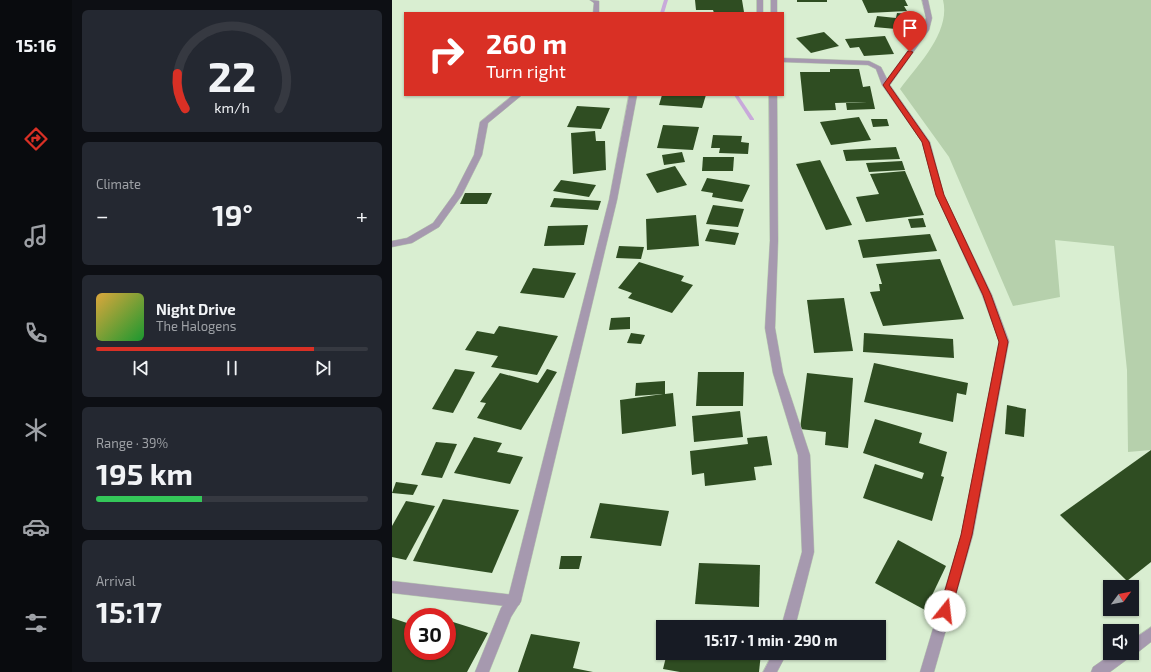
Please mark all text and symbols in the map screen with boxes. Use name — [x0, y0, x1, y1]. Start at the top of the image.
pin — [893, 11, 927, 52]
icon: arrive — [899, 17, 921, 39]
text: 260 m — [486, 26, 567, 60]
icon: right — [420, 28, 472, 80]
text: 15:16 — [16, 34, 56, 56]
text: 22 — [208, 50, 256, 100]
text: Turn right — [486, 60, 566, 82]
text: km/h — [214, 99, 250, 116]
icon: directions — [22, 125, 50, 153]
text: Climate — [96, 176, 141, 192]
text: 19° — [212, 196, 253, 232]
text: − — [96, 202, 109, 228]
text: + — [356, 202, 368, 228]
icon: music — [22, 222, 50, 250]
text: Night Drive — [156, 300, 236, 318]
text: The Halogens — [156, 318, 236, 334]
icon: phone — [22, 319, 50, 347]
icon: previous — [130, 357, 152, 379]
icon: pause — [221, 357, 243, 379]
icon: next — [312, 357, 334, 379]
icon: climate — [22, 416, 50, 444]
text: Range · 39% — [96, 435, 168, 451]
text: 195 km — [96, 455, 193, 491]
icon: car — [22, 513, 50, 541]
text: Arrival — [96, 573, 136, 589]
north arrow — [1103, 580, 1139, 616]
map controls — [1103, 580, 1139, 660]
position arrow — [924, 590, 966, 632]
text: 15:17 — [96, 593, 162, 629]
speed limit sign: 30 — [404, 608, 456, 660]
icon: filters — [22, 609, 50, 637]
button: sound — [1103, 624, 1139, 660]
text: 15:17 · 1 min · 290 m — [704, 631, 838, 649]

